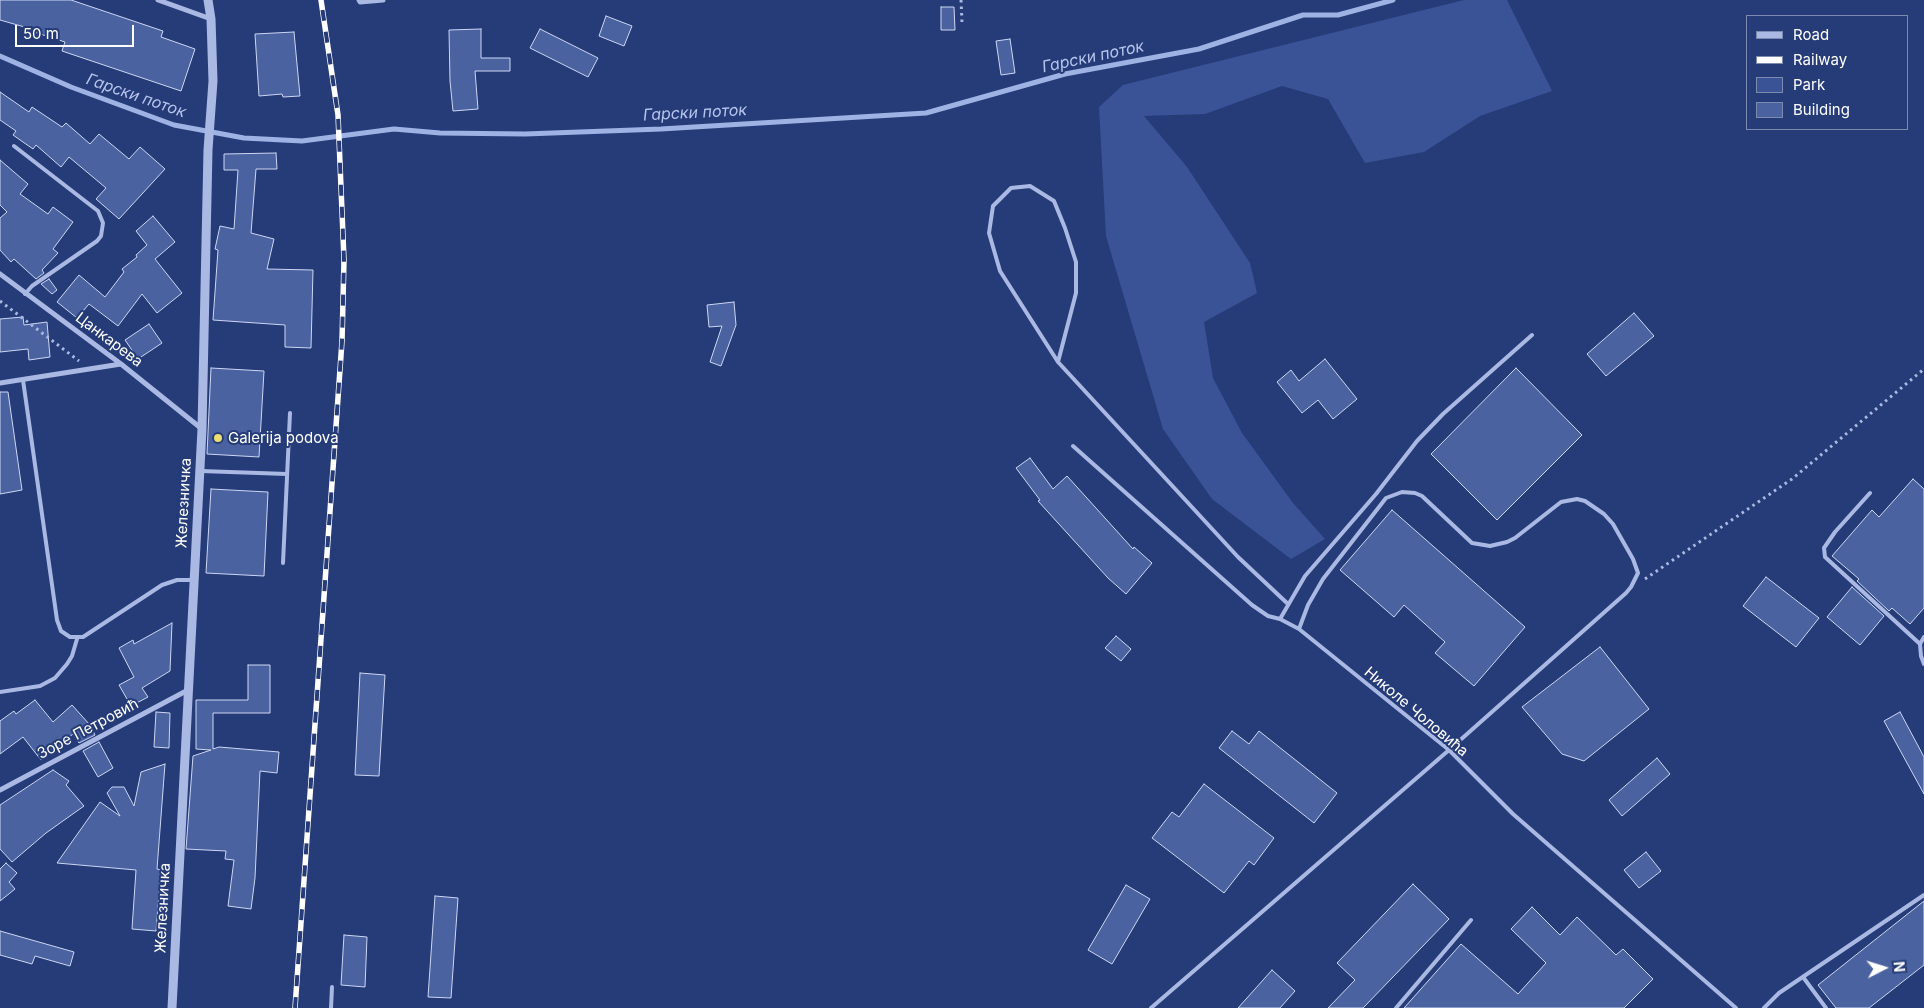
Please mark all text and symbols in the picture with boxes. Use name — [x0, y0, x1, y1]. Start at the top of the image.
scale bar — [18, 15, 136, 47]
legend — [1746, 15, 1909, 130]
text: 50 m — [23, 24, 59, 43]
text: Road — [1793, 25, 1829, 44]
water label: Гарски поток — [1040, 37, 1146, 77]
text: Railway — [1793, 50, 1847, 69]
water label: Гарски поток — [84, 70, 188, 122]
text: Park — [1793, 75, 1825, 94]
text: Building — [1793, 100, 1850, 119]
water label: Гарски поток — [643, 101, 747, 125]
street label: Цанкарева — [72, 309, 146, 371]
place label: Galerija podova — [228, 429, 339, 447]
marker: Galerija podova — [212, 432, 224, 444]
street label: Железничка — [173, 457, 195, 549]
street label: Николе Чоловића — [1360, 663, 1472, 761]
street label: Зоре Петровић — [34, 695, 142, 763]
street label: Железничка — [152, 862, 174, 954]
north arrow — [1859, 943, 1909, 993]
text: N — [1891, 961, 1908, 973]

